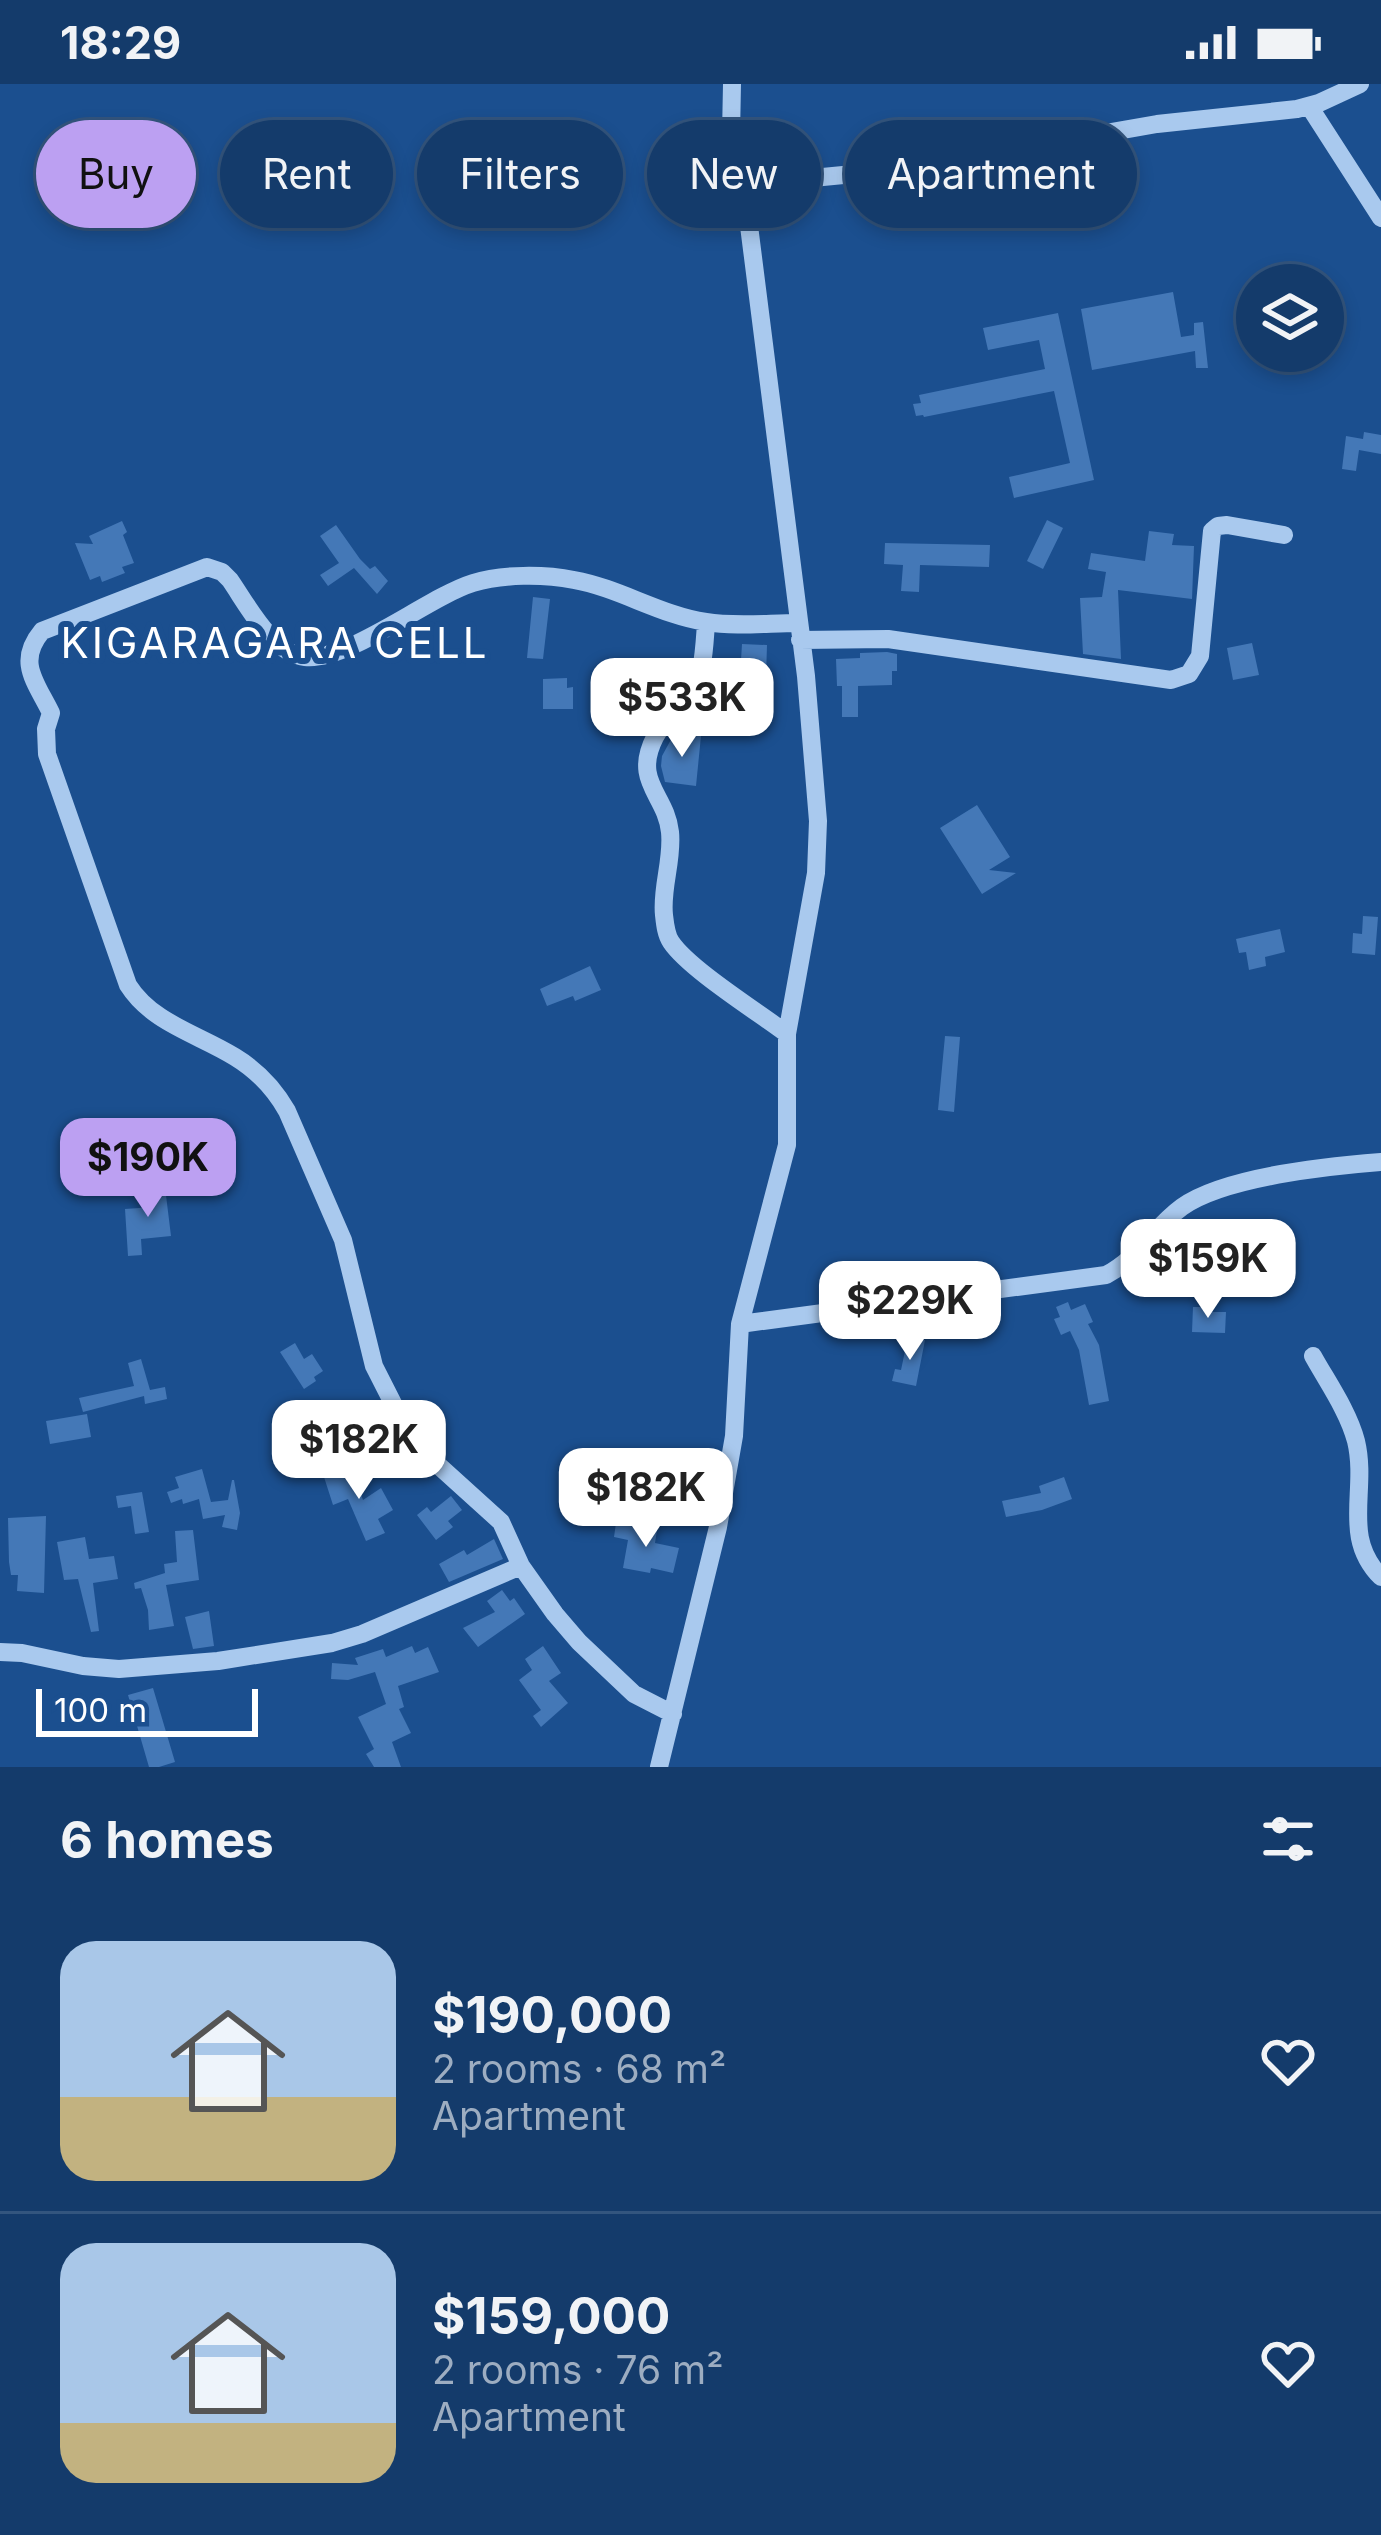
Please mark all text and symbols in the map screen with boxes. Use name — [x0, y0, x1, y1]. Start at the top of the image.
text: 18:29 — [60, 15, 181, 70]
chip: Buy — [36, 120, 196, 228]
chip: Rent — [220, 120, 393, 228]
chip: Filters — [417, 120, 623, 228]
chip: New — [647, 120, 821, 228]
chip: Apartment — [845, 120, 1137, 228]
map controls — [1236, 264, 1344, 372]
button: layers — [1236, 264, 1344, 372]
district label: KIGARAGARA CELL — [60, 617, 490, 668]
pin: $533K — [598, 658, 766, 760]
text: $533K — [618, 673, 746, 720]
pin: $190K — [64, 1118, 232, 1220]
text: $190K — [87, 1133, 209, 1180]
pin: $159K — [1124, 1219, 1292, 1321]
text: $159K — [1148, 1234, 1268, 1281]
pin: $229K — [826, 1261, 994, 1363]
text: $229K — [846, 1276, 974, 1323]
pin: $182K — [275, 1400, 443, 1502]
text: $182K — [299, 1415, 419, 1462]
pin: $182K — [562, 1448, 730, 1550]
text: $182K — [586, 1463, 706, 1510]
scale bar — [36, 1683, 258, 1736]
text: 100 m — [54, 1690, 147, 1730]
icon: filters — [1255, 1806, 1321, 1872]
text: 6 homes — [60, 1809, 274, 1870]
text: $190,000 — [432, 1984, 672, 2045]
icon: home — [156, 1989, 300, 2133]
icon: heart — [1255, 2028, 1321, 2094]
text: 2 rooms · 68 m² — [432, 2045, 726, 2092]
text: Apartment — [432, 2092, 626, 2139]
text: $159,000 — [432, 2285, 670, 2346]
icon: home — [156, 2291, 300, 2435]
icon: heart — [1255, 2330, 1321, 2396]
text: 2 rooms · 76 m² — [432, 2346, 724, 2393]
text: Apartment — [432, 2393, 626, 2440]

